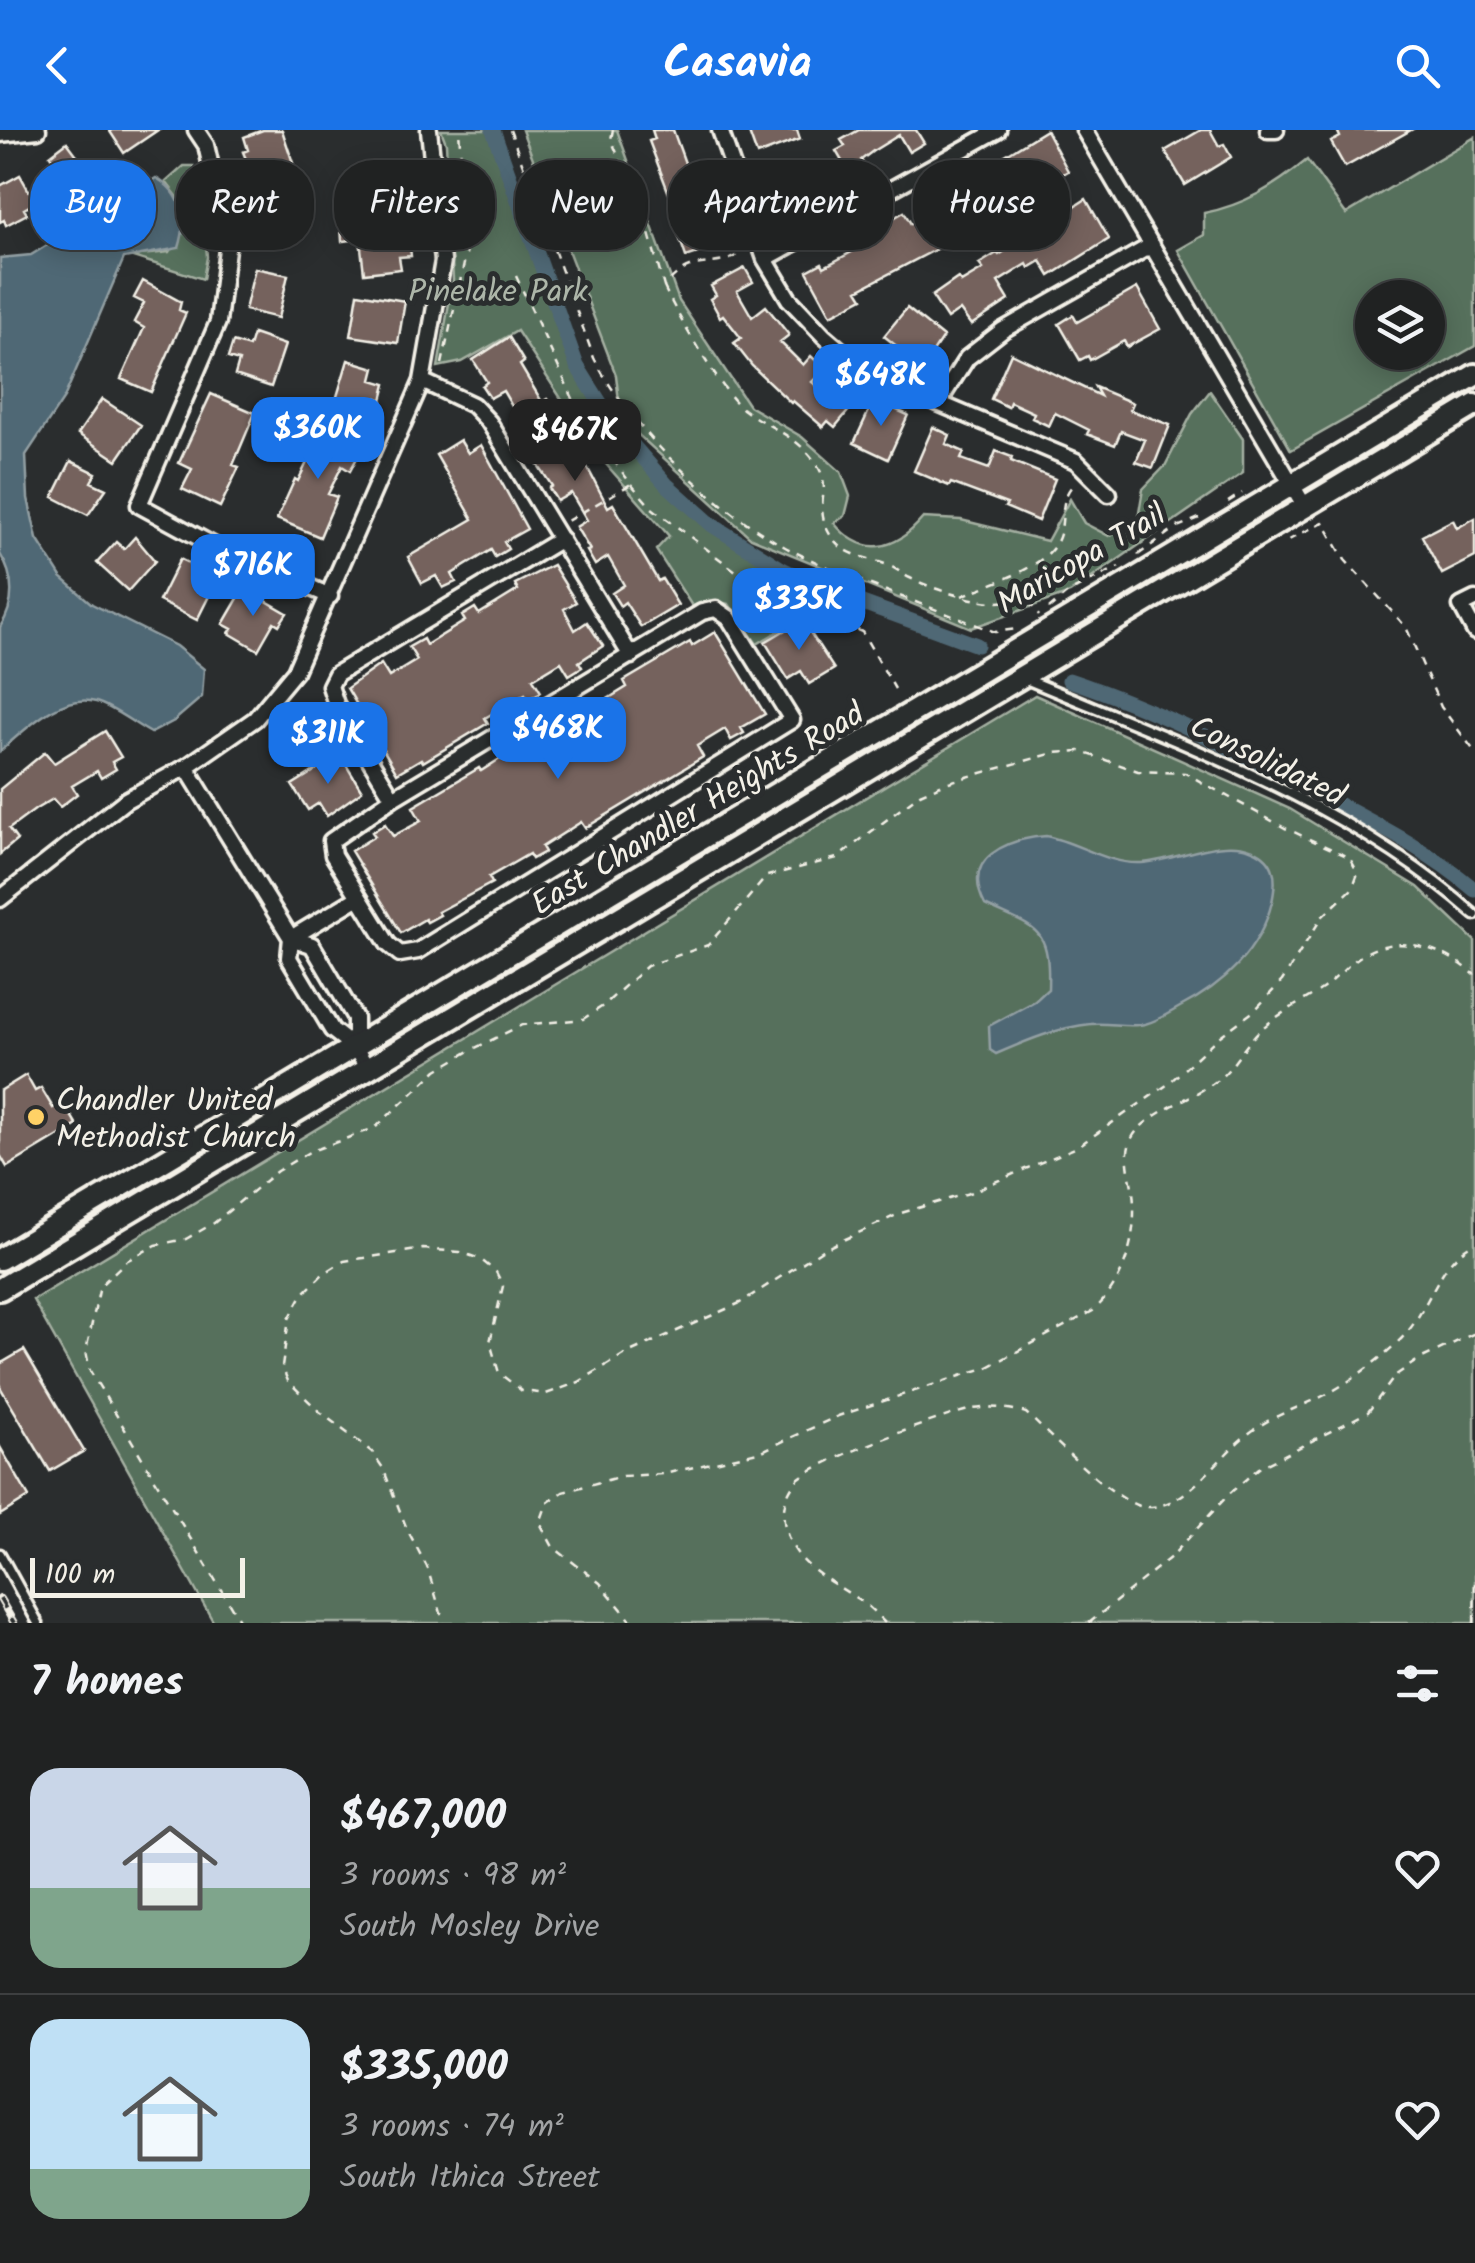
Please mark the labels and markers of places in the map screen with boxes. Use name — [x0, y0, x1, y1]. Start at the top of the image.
pin: $648K — [811, 344, 951, 429]
pin: $360K — [248, 397, 388, 482]
pin: $467K — [505, 399, 645, 484]
pin: $716K — [183, 534, 323, 619]
pin: $335K — [729, 568, 869, 653]
pin: $468K — [488, 697, 628, 782]
pin: $311K — [258, 702, 398, 787]
place label: Chandler United Methodist Church — [56, 1076, 296, 1164]
marker: Chandler United Methodist Church — [25, 1106, 47, 1128]

